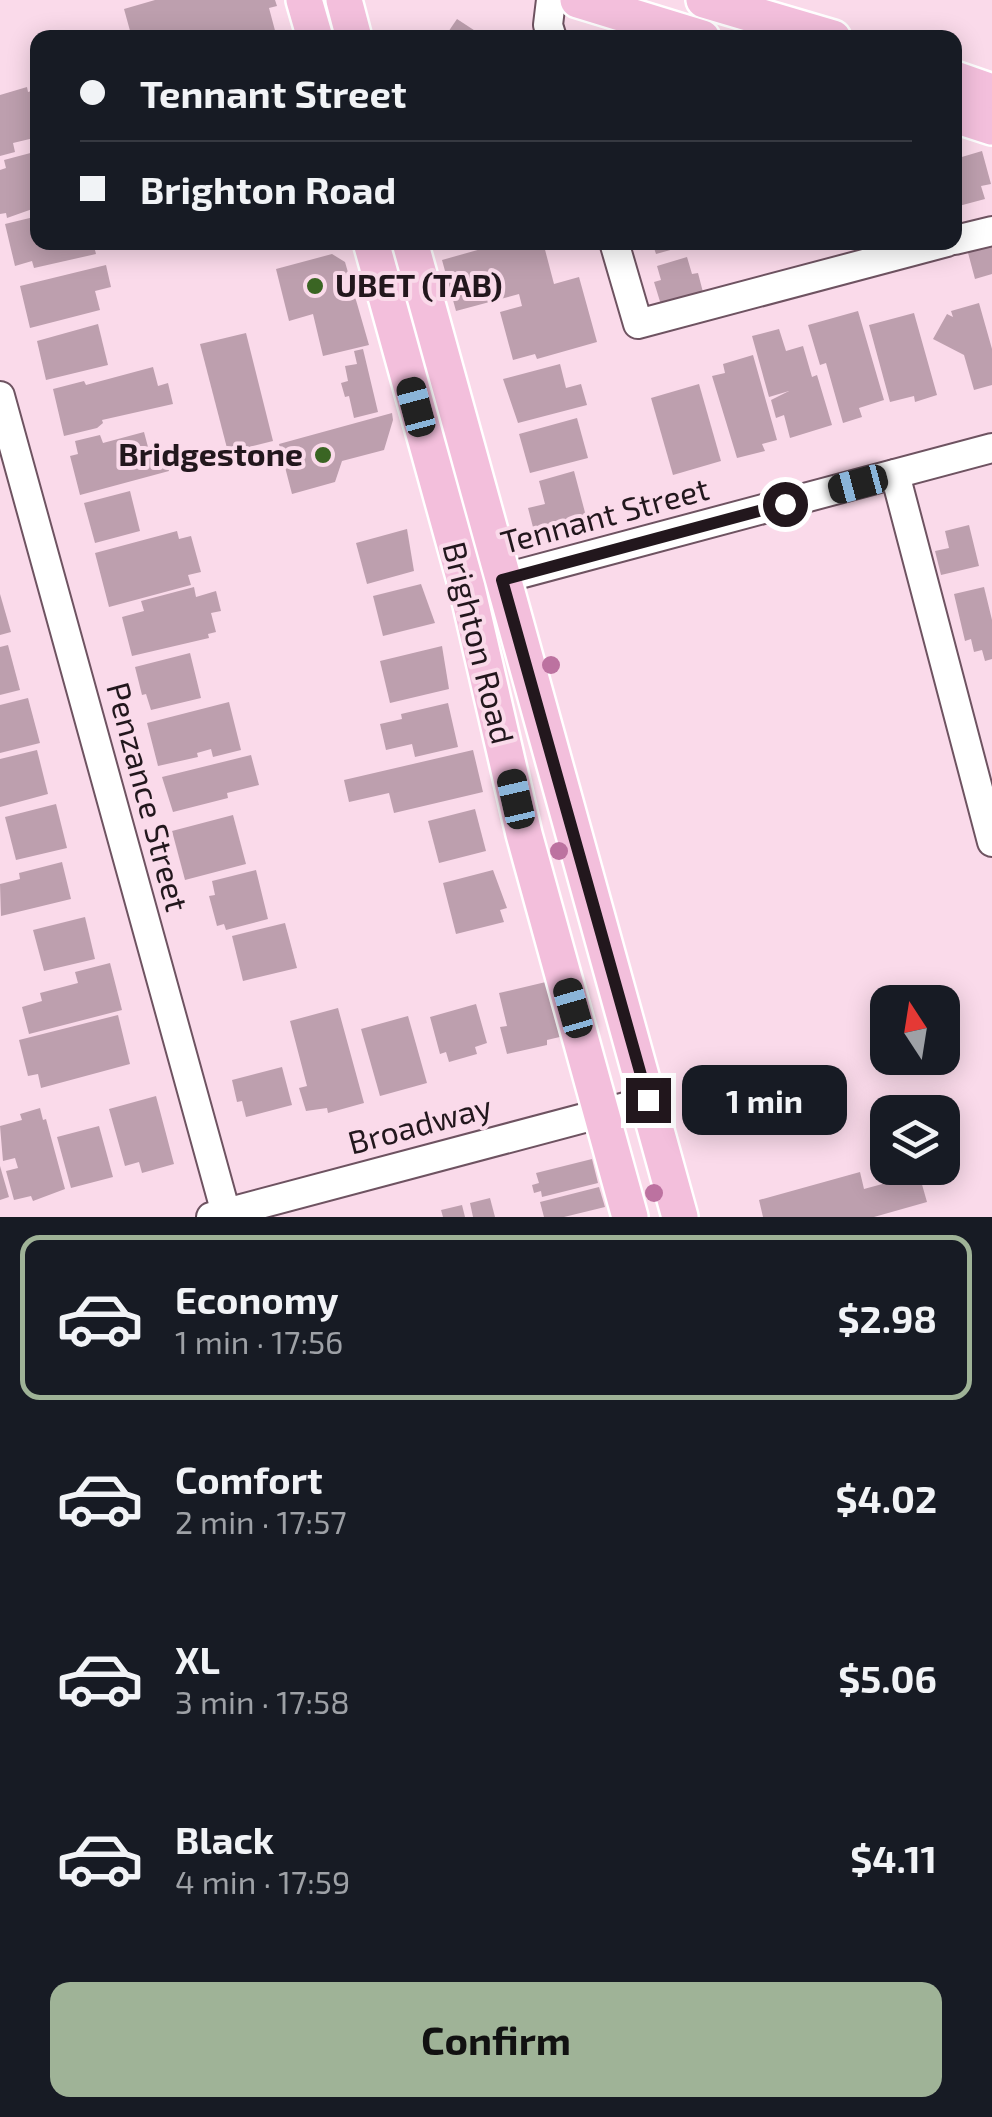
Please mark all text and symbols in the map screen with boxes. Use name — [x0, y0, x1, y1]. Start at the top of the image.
text: Tennant Street — [140, 70, 407, 116]
text: Brighton Road — [140, 166, 396, 212]
place label: UBET (TAB) — [335, 265, 502, 303]
marker: UBET (TAB) — [304, 275, 326, 297]
car — [394, 374, 438, 440]
place label: Bridgestone — [118, 434, 303, 472]
marker: Bridgestone — [312, 444, 334, 466]
car — [825, 462, 891, 506]
street label: Tennant Street — [496, 468, 713, 560]
route start — [763, 482, 808, 527]
street label: Brighton Road — [436, 538, 523, 747]
street label: Penzance Street — [100, 678, 198, 915]
car — [495, 766, 537, 832]
car — [550, 975, 596, 1041]
north arrow — [870, 985, 960, 1075]
map controls — [870, 985, 960, 1185]
callout: 1 min — [683, 1065, 848, 1135]
route end — [626, 1078, 671, 1123]
text: 1 min — [726, 1081, 803, 1119]
street label: Broadway — [344, 1086, 496, 1160]
button: layers — [870, 1095, 960, 1185]
icon: car — [55, 1273, 145, 1363]
text: Economy — [175, 1276, 339, 1322]
text: $2.98 — [838, 1295, 937, 1341]
text: 1 min · 17:56 — [175, 1322, 343, 1360]
icon: car — [55, 1453, 145, 1543]
text: Comfort — [175, 1456, 323, 1502]
text: $4.02 — [835, 1475, 937, 1521]
text: 2 min · 17:57 — [175, 1502, 347, 1540]
icon: car — [55, 1633, 145, 1723]
text: XL — [175, 1636, 220, 1682]
text: $5.06 — [838, 1655, 937, 1701]
text: 3 min · 17:58 — [175, 1682, 350, 1720]
icon: car — [55, 1813, 145, 1903]
text: Black — [175, 1816, 274, 1862]
text: $4.11 — [850, 1835, 937, 1881]
text: 4 min · 17:59 — [175, 1862, 350, 1900]
button: Confirm — [50, 1982, 942, 2097]

